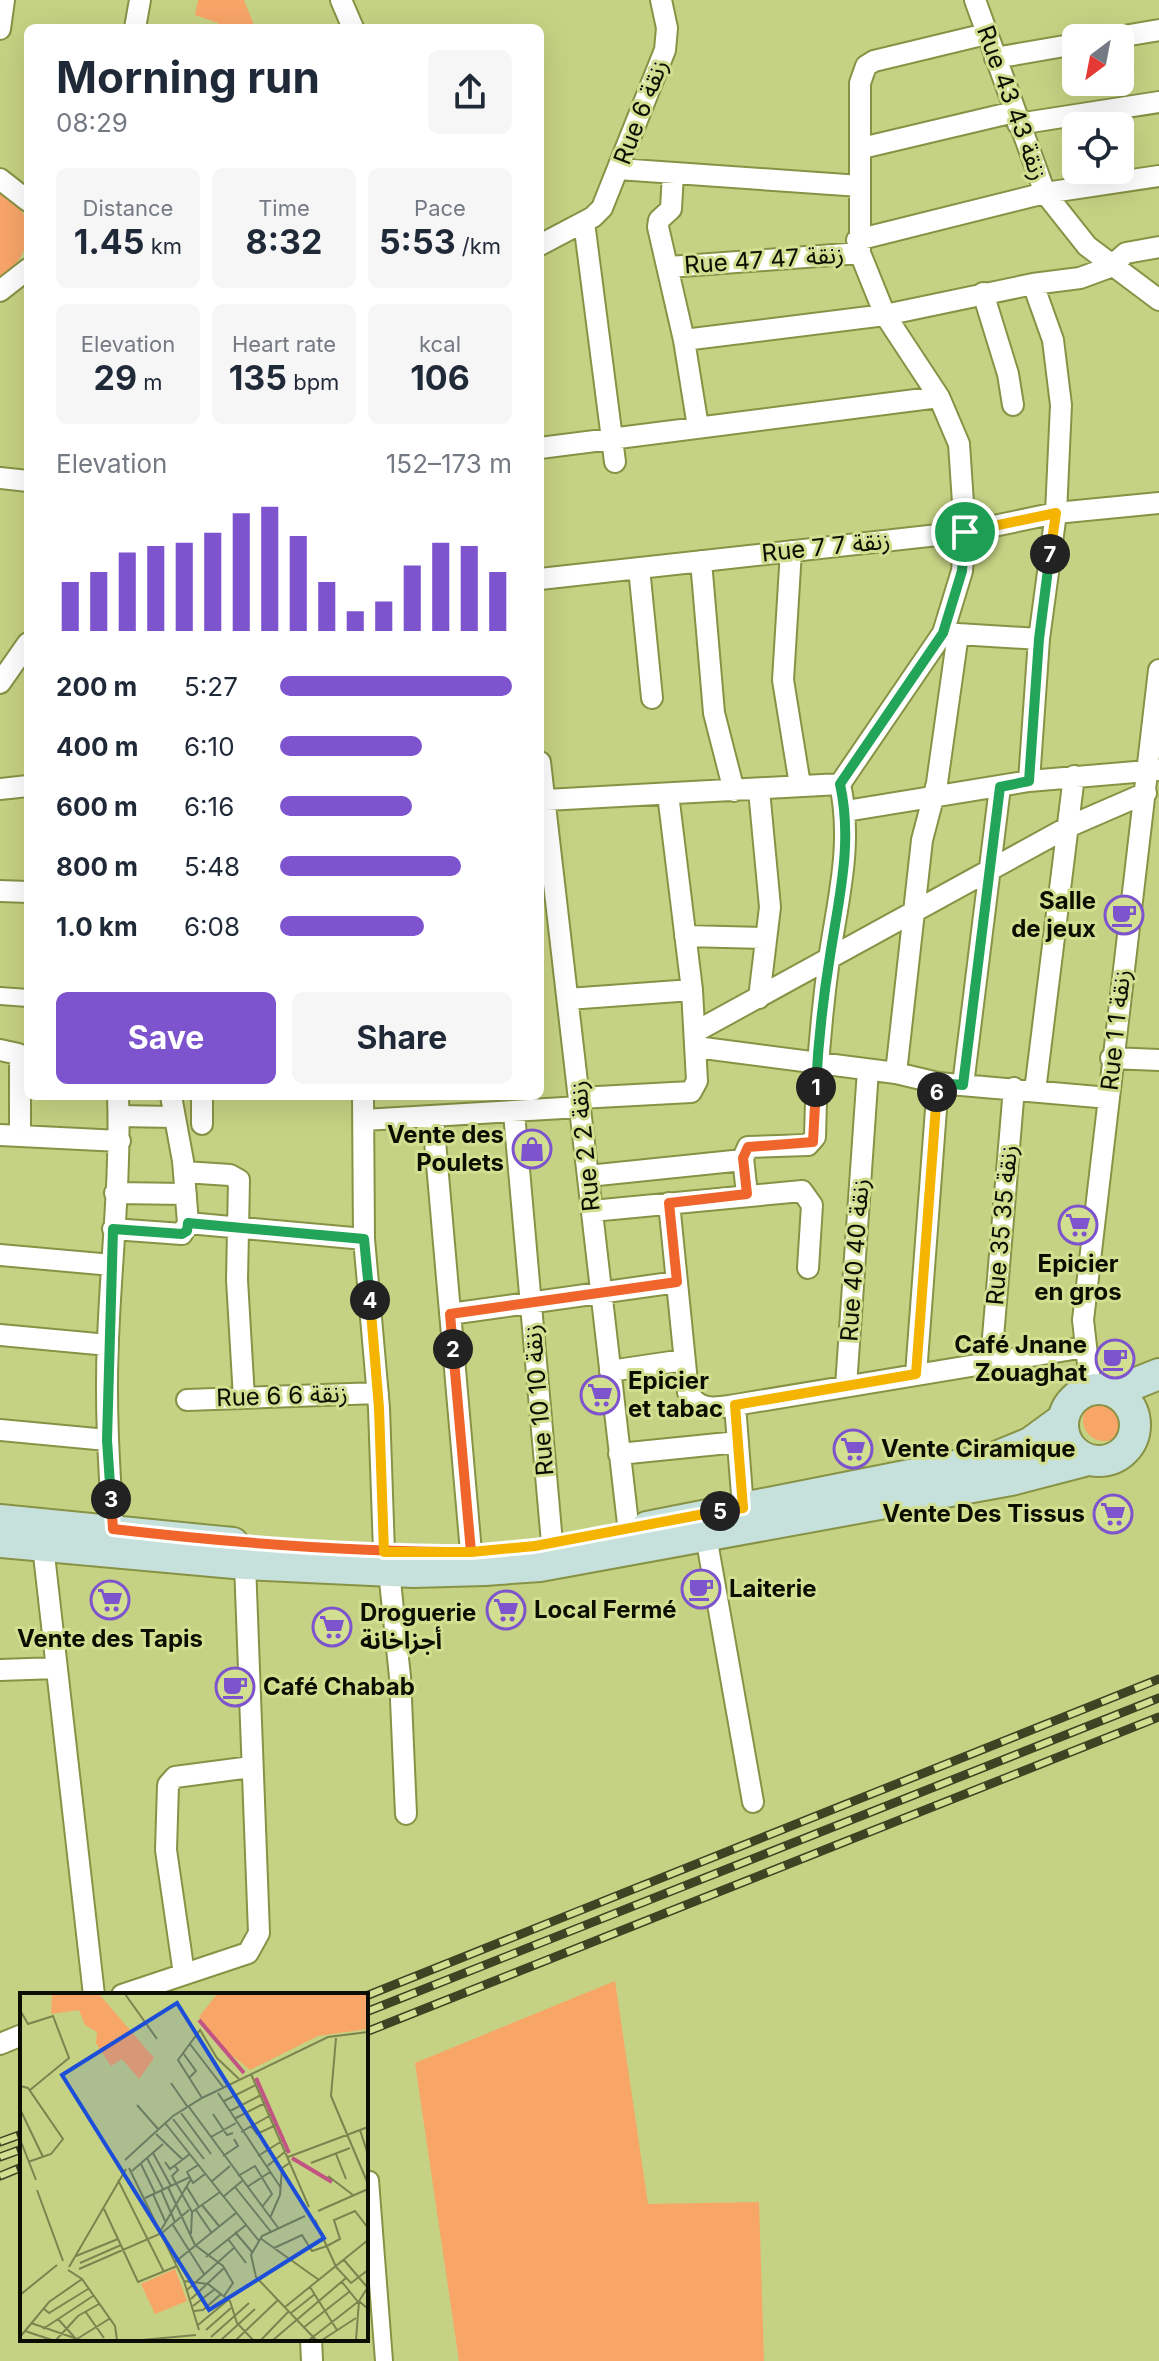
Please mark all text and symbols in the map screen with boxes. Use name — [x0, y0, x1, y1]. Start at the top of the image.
street label: Rue 43 زنقة 43 — [971, 21, 1054, 184]
north arrow — [1062, 24, 1134, 96]
map controls — [1062, 24, 1134, 184]
text: Morning run — [56, 50, 320, 104]
button: share — [428, 50, 512, 134]
street label: Rue 6 زنقة — [607, 55, 674, 168]
text: 08:29 — [56, 107, 128, 138]
button: locate — [1062, 112, 1134, 184]
text: Distance — [83, 195, 173, 221]
text: Time — [258, 195, 310, 221]
text: Pace — [414, 195, 466, 221]
text: 1.45 — [74, 221, 145, 262]
text: 8:32 — [246, 221, 322, 262]
text: 5:53 — [379, 221, 456, 262]
text: km — [145, 233, 182, 259]
text: /km — [456, 233, 501, 259]
street label: Rue 47 زنقة 47 — [683, 239, 845, 280]
text: Elevation — [81, 331, 175, 357]
text: Heart rate — [232, 331, 336, 357]
text: kcal — [419, 331, 461, 357]
text: 29 — [94, 357, 137, 398]
text: 135 — [229, 357, 287, 398]
text: 106 — [410, 357, 470, 398]
text: m — [137, 369, 162, 395]
text: bpm — [287, 369, 339, 395]
text: Elevation — [56, 448, 167, 479]
text: 152–173 m — [386, 448, 512, 479]
pin — [931, 498, 999, 566]
icon: arrive — [943, 510, 987, 554]
street label: Rue 7 زنقة 7 — [760, 525, 892, 568]
pin: 7 — [1030, 534, 1070, 574]
text: 7 — [1044, 541, 1056, 567]
text: 200 m — [56, 671, 137, 702]
text: 5:27 — [184, 671, 238, 702]
text: 400 m — [56, 731, 139, 762]
text: 6:10 — [184, 731, 235, 762]
text: 600 m — [56, 791, 138, 822]
text: 6:16 — [184, 791, 234, 822]
text: 800 m — [56, 851, 138, 882]
text: 5:48 — [184, 851, 240, 882]
place label: Salle de jeux — [1011, 886, 1096, 943]
cafe icon: Salle de jeux — [1103, 894, 1145, 936]
text: 1.0 km — [56, 911, 138, 942]
text: 6:08 — [184, 911, 240, 942]
street label: Rue 1 زنقة 1 — [1095, 968, 1136, 1092]
button: Save — [56, 992, 276, 1084]
button: Share — [292, 992, 512, 1084]
pin: 1 — [796, 1067, 836, 1107]
pin: 6 — [917, 1072, 957, 1112]
text: 1 — [811, 1074, 821, 1100]
street label: Rue 2 زنقة 2 — [563, 1079, 606, 1213]
text: 6 — [930, 1079, 944, 1105]
place label: Vente des Poulets — [387, 1120, 504, 1177]
shop icon: Vente des Poulets — [511, 1128, 553, 1170]
street label: Rue 35 زنقة 35 — [980, 1144, 1023, 1306]
street label: Rue 40 زنقة 40 — [834, 1178, 875, 1342]
supermarket icon: Epicier en gros — [1057, 1204, 1099, 1246]
place label: Epicier en gros — [1034, 1249, 1122, 1306]
pin: 4 — [350, 1280, 390, 1320]
text: 4 — [363, 1287, 377, 1313]
street label: Rue 10 زنقة 10 — [517, 1323, 560, 1477]
pin: 2 — [433, 1329, 473, 1369]
place label: Café Jnane Zouaghat — [954, 1330, 1087, 1387]
text: 2 — [446, 1336, 460, 1362]
cafe icon: Café Jnane Zouaghat — [1094, 1338, 1136, 1380]
place label: Epicier et tabac — [628, 1366, 723, 1423]
supermarket icon: Epicier et tabac — [579, 1374, 621, 1416]
street label: Rue 6 زنقة 6 — [216, 1379, 348, 1412]
supermarket icon: Vente Ciramique — [832, 1428, 874, 1470]
place label: Vente Ciramique — [881, 1434, 1076, 1463]
pin: 3 — [91, 1479, 131, 1519]
text: 3 — [104, 1486, 118, 1512]
pin: 5 — [700, 1491, 740, 1531]
supermarket icon: Vente Des Tissus — [1092, 1493, 1134, 1535]
text: 5 — [713, 1498, 727, 1524]
place label: Vente Des Tissus — [882, 1499, 1085, 1528]
cafe icon: Laiterie — [680, 1568, 722, 1610]
place label: Laiterie — [729, 1574, 817, 1603]
supermarket icon: Vente des Tapis — [89, 1579, 131, 1621]
supermarket icon: Local Fermé — [485, 1589, 527, 1631]
place label: Local Fermé — [534, 1595, 677, 1624]
place label: Droguerie أجزاخانة — [360, 1598, 476, 1655]
supermarket icon: Droguerie أجزاخانة — [311, 1606, 353, 1648]
place label: Vente des Tapis — [17, 1624, 203, 1653]
cafe icon: Café Chabab — [214, 1666, 256, 1708]
place label: Café Chabab — [263, 1672, 415, 1701]
inset map — [20, 1993, 368, 2341]

